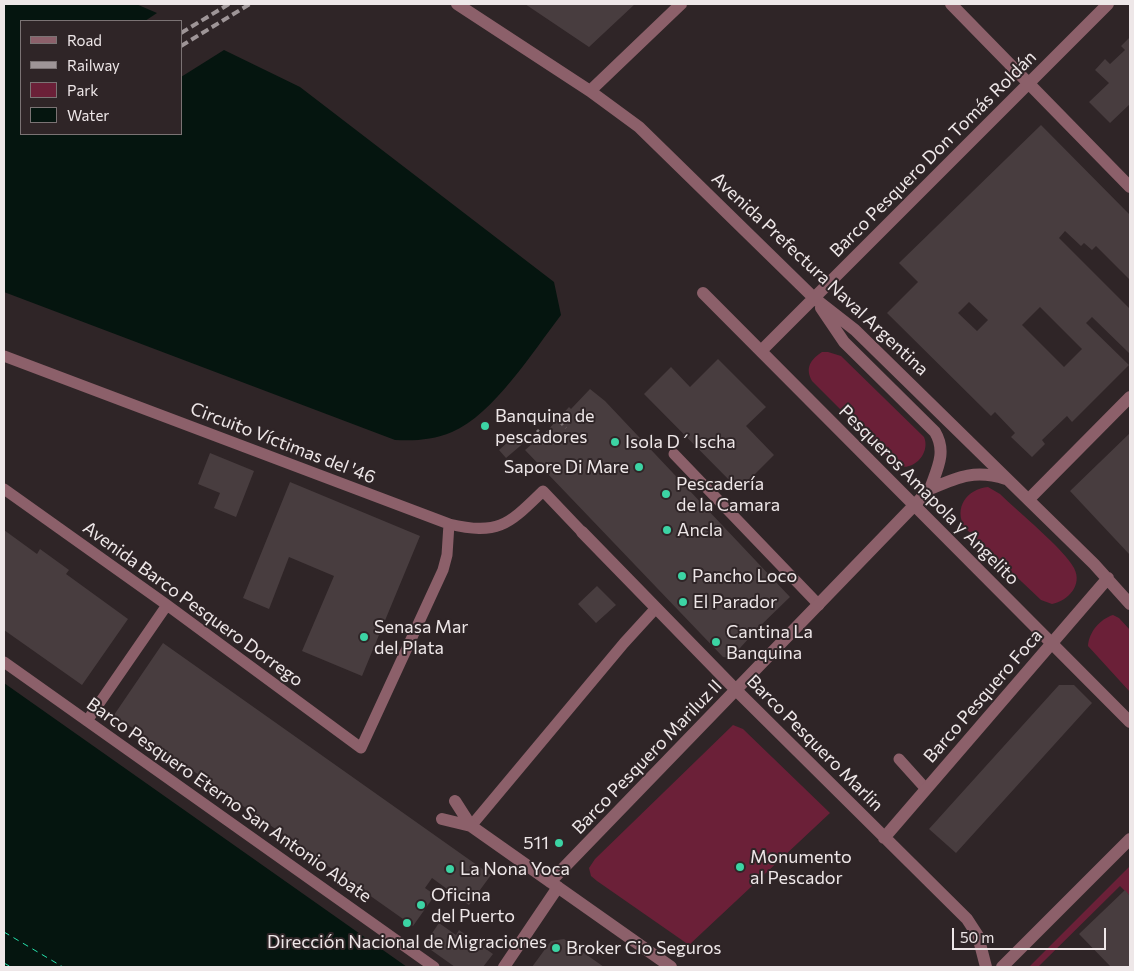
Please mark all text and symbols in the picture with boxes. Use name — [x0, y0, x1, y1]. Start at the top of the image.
legend — [20, 20, 182, 135]
text: Road — [67, 31, 102, 49]
street label: Barco Pesquero Don Tomás Roldán — [825, 46, 1041, 262]
text: Railway — [67, 56, 120, 74]
text: Park — [67, 81, 98, 99]
text: Water — [67, 106, 109, 124]
street label: Avenida Prefectura Naval Argentina — [707, 168, 933, 380]
street label: Circuito Víctimas del '46 — [187, 398, 379, 488]
street label: Pesqueros Amapola y Angelito — [834, 400, 1024, 590]
place label: Banquina de pescadores — [495, 405, 595, 448]
marker: Banquina de pescadores — [479, 420, 491, 432]
place label: Isola D´ Ischa — [625, 431, 736, 453]
marker: Isola D´ Ischa — [609, 436, 621, 448]
place label: Sapore Di Mare — [504, 456, 629, 478]
marker: Sapore Di Mare — [633, 461, 645, 473]
place label: Pescadería de la Camara — [676, 473, 780, 516]
marker: Pescadería de la Camara — [660, 488, 672, 500]
street label: Avenida Barco Pesquero Dorrego — [79, 517, 307, 691]
place label: Ancla — [677, 519, 723, 541]
marker: Ancla — [661, 524, 673, 536]
place label: Pancho Loco — [692, 565, 797, 587]
marker: Pancho Loco — [676, 570, 688, 582]
place label: El Parador — [693, 591, 777, 613]
marker: El Parador — [677, 596, 689, 608]
place label: Senasa Mar del Plata — [374, 616, 468, 659]
place label: Cantina La Banquina — [726, 621, 813, 664]
street label: Barco Pesquero Foca — [919, 625, 1047, 767]
marker: Senasa Mar del Plata — [358, 631, 370, 643]
marker: Cantina La Banquina — [710, 636, 722, 648]
street label: Barco Pesquero Marlin — [742, 670, 888, 816]
street label: Barco Pesquero Mariluz II — [568, 675, 726, 839]
street label: Barco Pesquero Eterno San Antonio Abate — [82, 693, 376, 907]
place label: 511 — [523, 832, 549, 854]
marker: 511 — [553, 837, 565, 849]
place label: Monumento al Pescador — [750, 846, 852, 889]
place label: La Nona Yoca — [460, 858, 570, 880]
marker: Monumento al Pescador — [734, 861, 746, 873]
marker: La Nona Yoca — [444, 863, 456, 875]
place label: Oficina del Puerto — [431, 884, 515, 926]
marker: Oficina del Puerto — [415, 899, 427, 911]
marker: Dirección Nacional de Migraciones — [401, 917, 413, 929]
scale bar — [954, 918, 1108, 950]
text: 50 m — [960, 928, 994, 946]
place label: Dirección Nacional de Migraciones — [267, 931, 547, 953]
place label: Broker Cio Seguros — [566, 937, 721, 959]
marker: Broker Cio Seguros — [550, 942, 562, 954]

